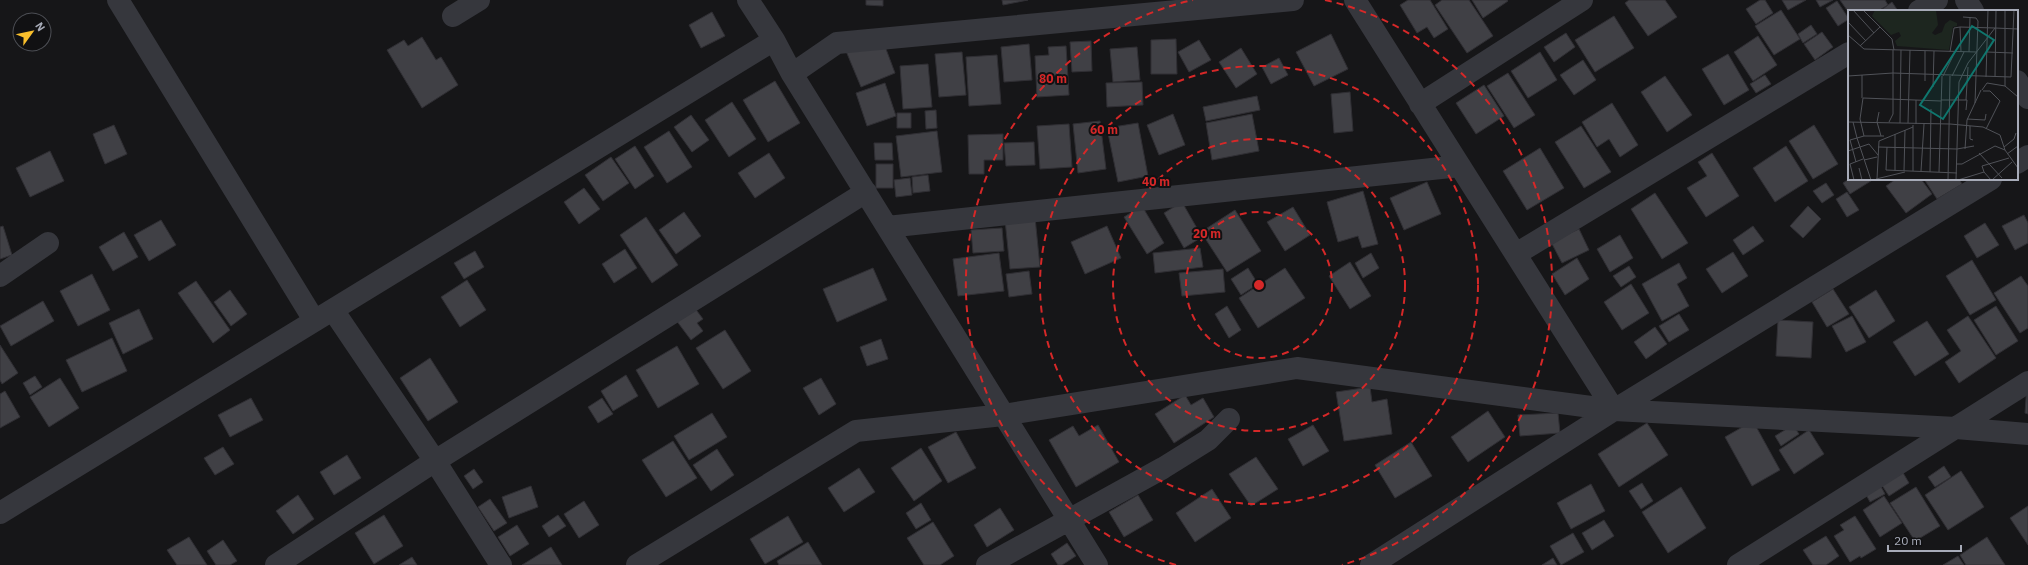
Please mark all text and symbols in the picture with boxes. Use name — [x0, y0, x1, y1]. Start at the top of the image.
inset map — [1848, 10, 2018, 180]
north arrow — [12, 12, 52, 52]
text: N — [32, 19, 48, 34]
text: 80 m — [1039, 71, 1067, 86]
text: 60 m — [1090, 122, 1118, 137]
text: 40 m — [1142, 174, 1170, 189]
text: 20 m — [1193, 226, 1221, 241]
centre of rings — [1252, 278, 1266, 292]
scale bar — [1888, 527, 1961, 553]
text: 20 m — [1894, 533, 1922, 548]

